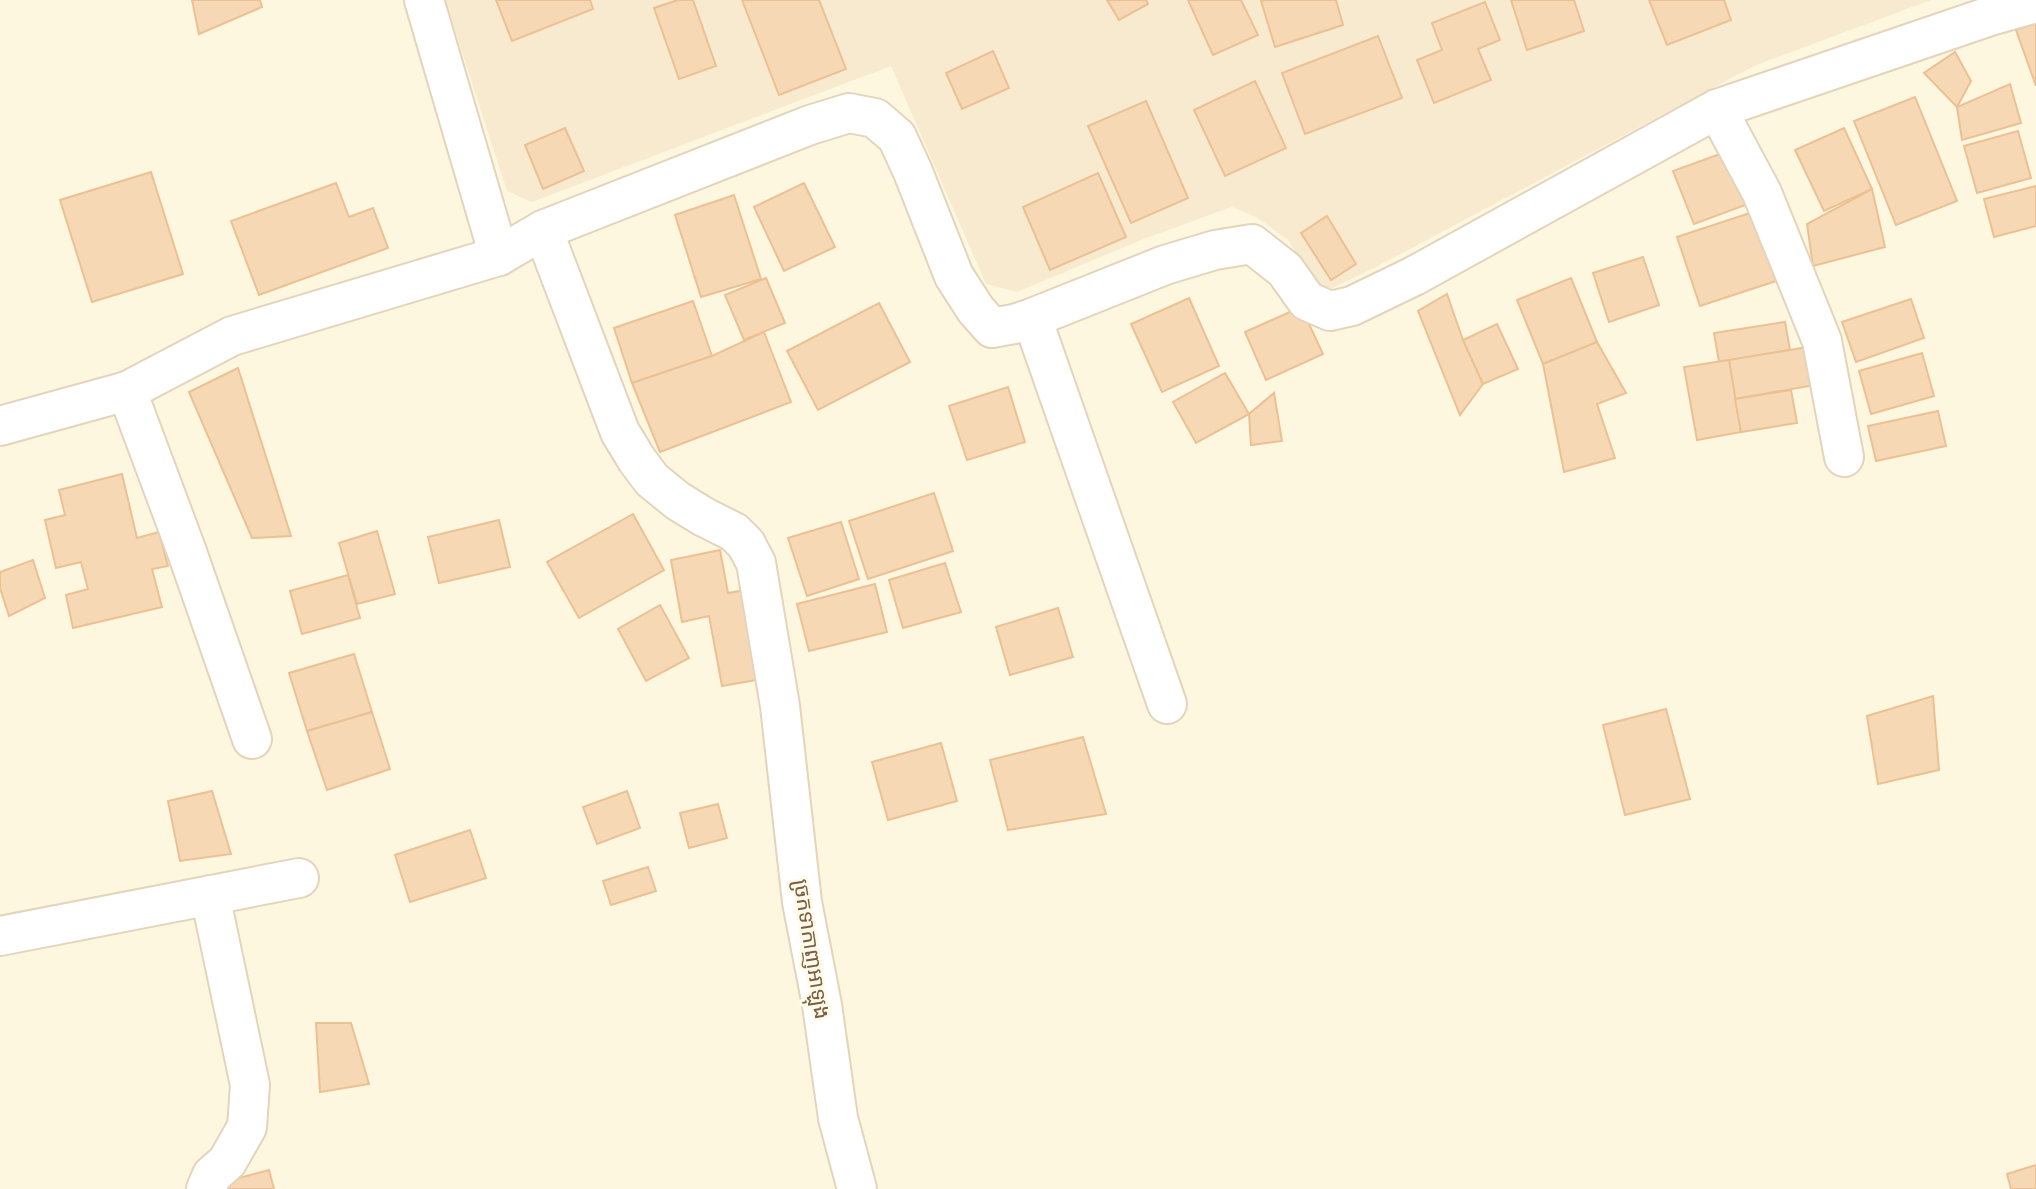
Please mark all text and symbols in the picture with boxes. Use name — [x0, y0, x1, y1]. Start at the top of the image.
street label: ច្រកទាកាញអាឡុង — [782, 877, 835, 1022]

